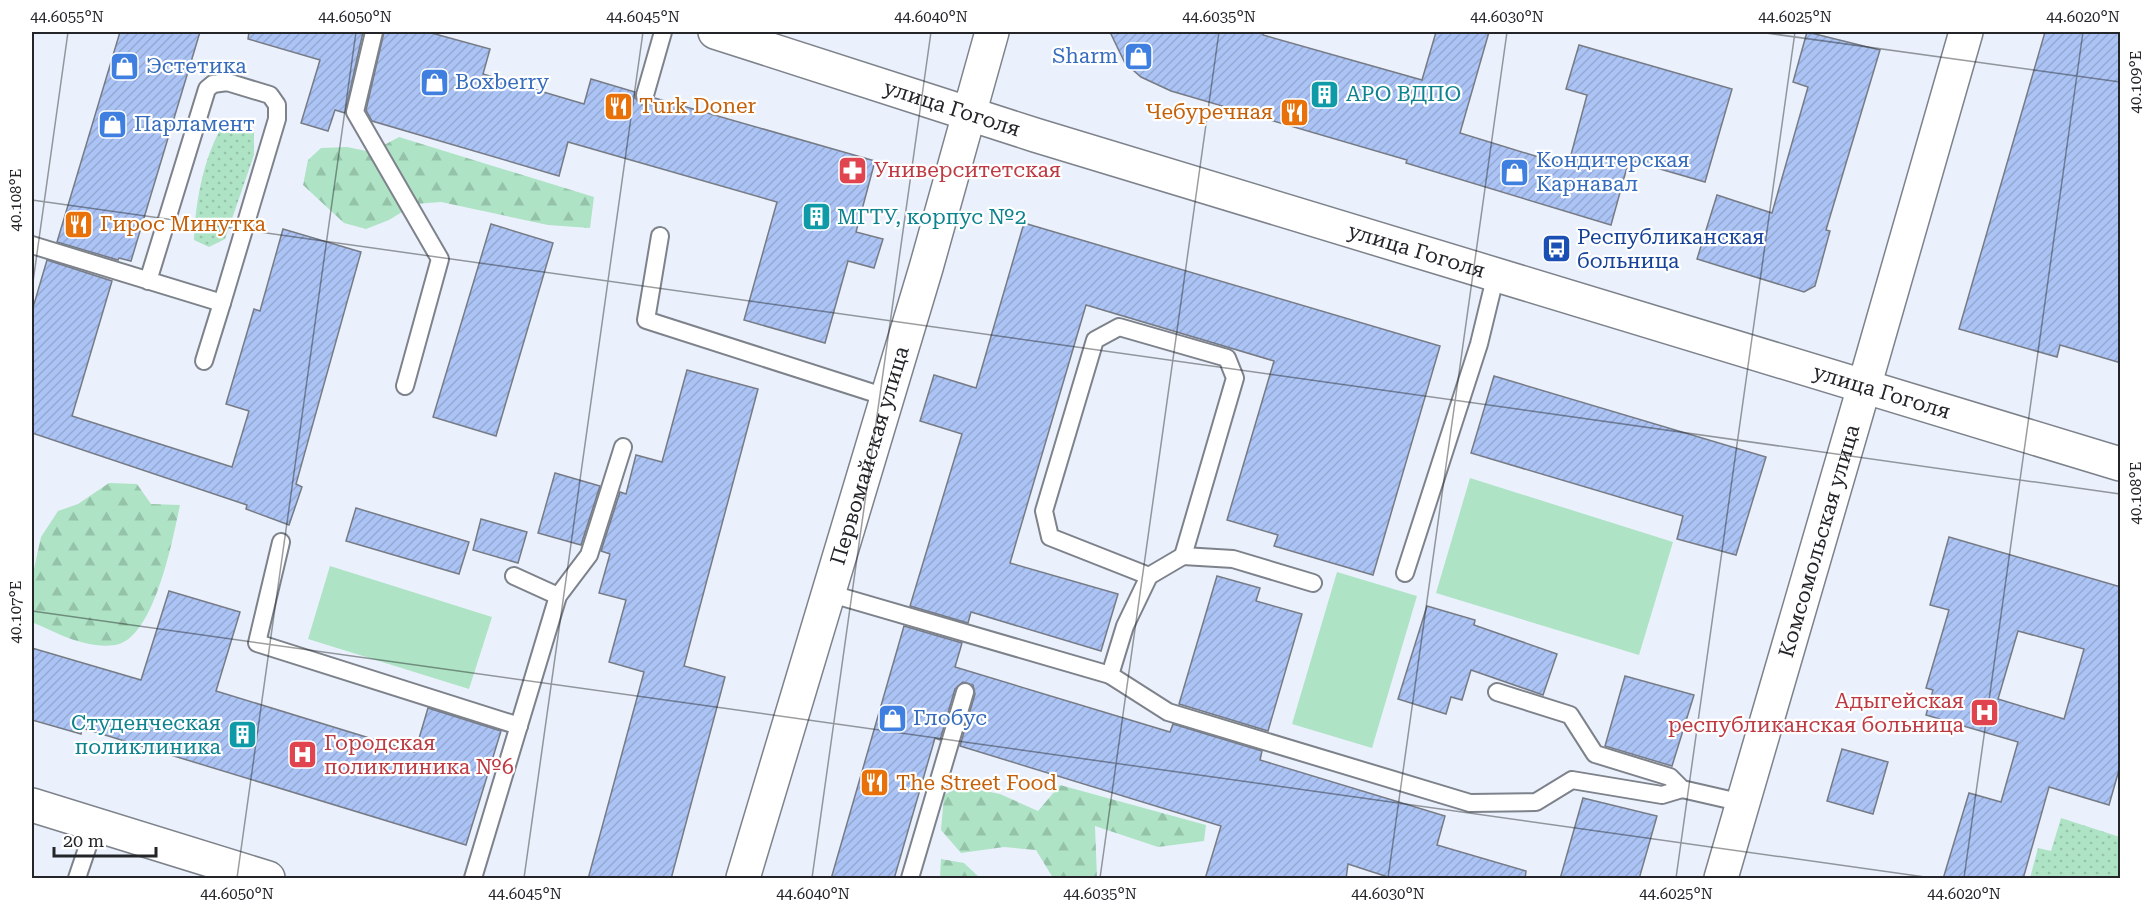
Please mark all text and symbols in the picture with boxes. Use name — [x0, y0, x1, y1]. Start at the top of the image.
text: 44.6055°N — [30, 8, 104, 26]
text: 44.6050°N — [318, 8, 392, 26]
text: 44.6045°N — [606, 8, 680, 26]
text: 44.6040°N — [894, 8, 968, 26]
text: 44.6035°N — [1182, 8, 1256, 26]
text: 44.6030°N — [1470, 8, 1544, 26]
text: 44.6025°N — [1758, 8, 1832, 26]
text: 44.6020°N — [2046, 8, 2120, 26]
shop icon: Sharm — [1123, 40, 1155, 72]
place label: Sharm — [1052, 44, 1118, 68]
shop icon: Эстетика — [109, 50, 141, 82]
text: 40.109°E — [2127, 51, 2145, 113]
place label: Эстетика — [146, 54, 247, 78]
shop icon: Boxberry — [418, 66, 450, 98]
place label: Boxberry — [455, 70, 550, 94]
street label: улица Гоголя — [881, 75, 1023, 141]
building icon: АРО ВДПО — [1309, 78, 1341, 110]
place label: АРО ВДПО — [1346, 82, 1461, 106]
restaurant icon: Turk Doner — [602, 90, 634, 122]
place label: Turk Doner — [639, 94, 757, 118]
restaurant icon: Чебуречная — [1278, 96, 1310, 128]
place label: Чебуречная — [1145, 100, 1273, 124]
shop icon: Парламент — [97, 108, 129, 140]
place label: Парламент — [134, 112, 255, 136]
place label: Кондитерская Карнавал — [1536, 148, 1689, 196]
pharmacy icon: Университетская — [837, 154, 869, 186]
shop icon: Кондитерская Карнавал — [1499, 156, 1531, 188]
place label: Университетская — [874, 158, 1061, 182]
text: 40.108°E — [7, 169, 25, 231]
building icon: МГТУ, корпус №2 — [800, 201, 832, 233]
place label: МГТУ, корпус №2 — [837, 205, 1026, 229]
restaurant icon: Гирос Минутка — [63, 208, 95, 240]
place label: Гирос Минутка — [100, 212, 267, 236]
street label: улица Гоголя — [1345, 219, 1488, 283]
place label: Республиканская больница — [1577, 225, 1765, 273]
bus stop icon: Республиканская больница — [1540, 233, 1572, 265]
street label: Первомайская улица — [826, 343, 914, 568]
street label: улица Гоголя — [1810, 360, 1953, 424]
street label: Комсомольская улица — [1774, 421, 1865, 660]
text: 40.108°E — [2127, 462, 2145, 524]
text: 40.107°E — [7, 581, 25, 643]
place label: Адыгейская республиканская больница — [1668, 689, 1965, 737]
hospital icon: Адыгейская республиканская больница — [1969, 697, 2001, 729]
shop icon: Глобус — [876, 702, 908, 734]
place label: Глобус — [913, 706, 987, 730]
place label: Студенческая поликлиника — [71, 711, 222, 759]
building icon: Студенческая поликлиника — [226, 719, 258, 751]
place label: Городская поликлиника №6 — [324, 731, 514, 779]
hospital icon: Городская поликлиника №6 — [287, 739, 319, 771]
restaurant icon: The Street Food — [859, 767, 891, 799]
place label: The Street Food — [896, 771, 1057, 795]
scale bar — [54, 820, 156, 858]
text: 20 m — [63, 830, 104, 851]
text: 44.6050°N — [200, 885, 274, 903]
text: 44.6045°N — [488, 885, 562, 903]
text: 44.6040°N — [776, 885, 850, 903]
text: 44.6035°N — [1063, 885, 1137, 903]
text: 44.6030°N — [1351, 885, 1425, 903]
text: 44.6025°N — [1639, 885, 1713, 903]
text: 44.6020°N — [1927, 885, 2001, 903]

